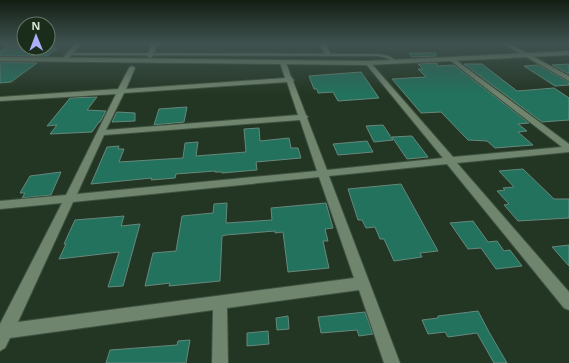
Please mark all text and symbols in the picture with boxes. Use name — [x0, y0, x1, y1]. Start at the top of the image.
north arrow — [16, 16, 56, 56]
text: N — [31, 18, 40, 33]

